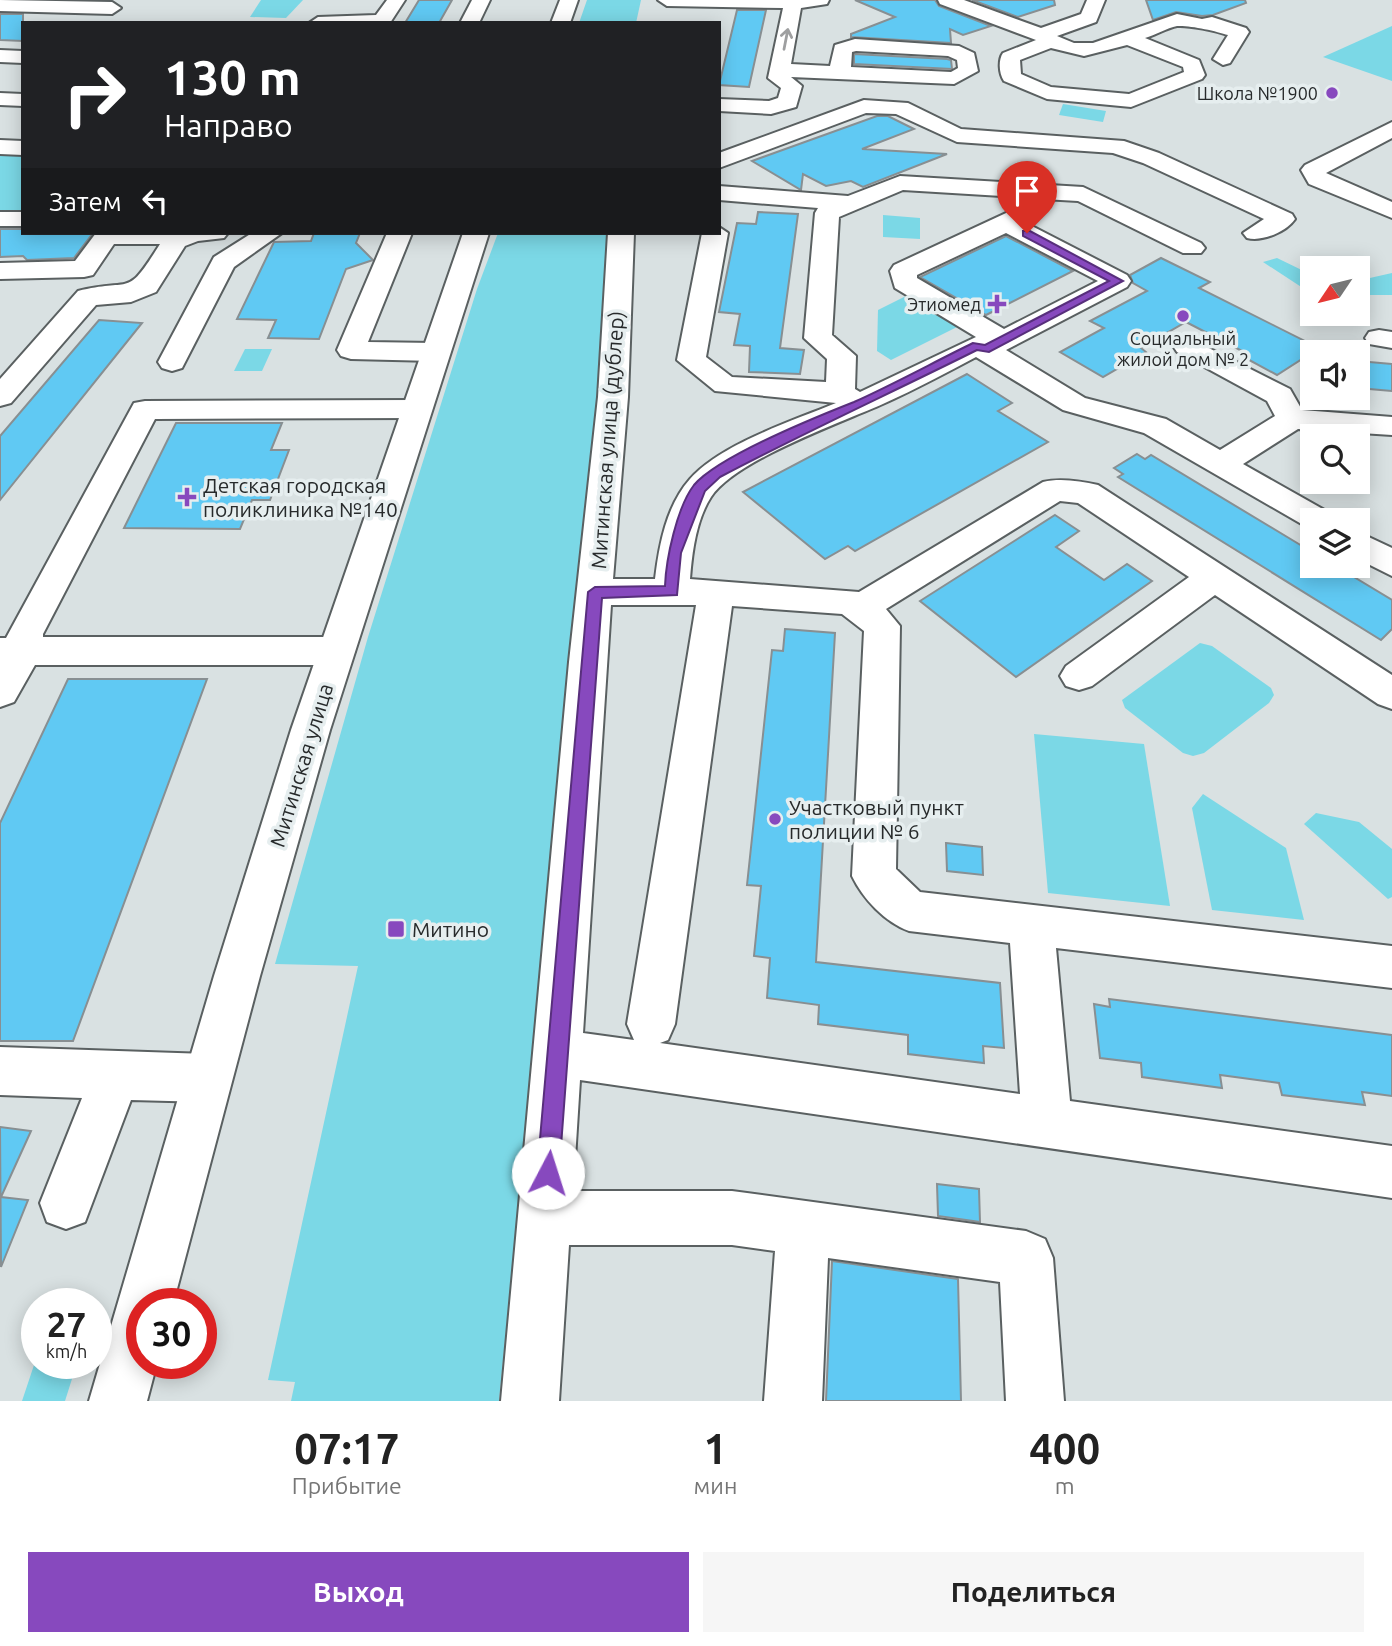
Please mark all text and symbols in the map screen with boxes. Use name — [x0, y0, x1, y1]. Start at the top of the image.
one-way arrow — [779, 28, 793, 51]
icon: right — [49, 49, 140, 140]
text: 130 m — [164, 49, 301, 104]
place label: Школа №1900 — [1197, 83, 1318, 103]
marker: Школа №1900 — [1324, 85, 1340, 101]
text: Направо — [164, 107, 293, 143]
pin — [997, 161, 1057, 233]
icon: arrive — [1008, 172, 1046, 210]
icon: left — [136, 182, 174, 220]
text: Затем — [49, 187, 122, 216]
north arrow — [1300, 256, 1370, 326]
map controls — [1300, 256, 1370, 578]
place label: Этиомед — [907, 294, 981, 314]
marker: Этиомед — [987, 294, 1007, 314]
marker: Социальный жилой дом № 2 — [1175, 308, 1191, 324]
street label: Митинская улица (дублер) — [586, 310, 628, 570]
place label: Социальный жилой дом № 2 — [1117, 328, 1249, 369]
button: sound — [1300, 340, 1370, 410]
button: search — [1300, 424, 1370, 494]
place label: Детская городская поликлиника №140 — [203, 473, 398, 521]
marker: Детская городская поликлиника №140 — [177, 487, 197, 507]
button: layers — [1300, 508, 1370, 578]
street label: Митинская улица — [265, 680, 337, 850]
place label: Участковый пункт полиции № 6 — [789, 795, 964, 843]
marker: Участковый пункт полиции № 6 — [767, 811, 783, 827]
place label: Митино — [412, 917, 489, 941]
marker: Митино — [386, 919, 406, 939]
position arrow — [511, 1136, 585, 1210]
speed limit sign: 30 — [126, 1288, 217, 1379]
text: 27 — [47, 1304, 86, 1344]
text: km/h — [46, 1341, 87, 1361]
text: 07:17 — [294, 1425, 399, 1472]
text: 1 — [704, 1425, 727, 1472]
text: 400 — [1029, 1425, 1100, 1472]
text: Прибытие — [292, 1473, 402, 1498]
text: мин — [694, 1473, 737, 1498]
text: m — [1055, 1473, 1075, 1498]
button: Выход — [28, 1552, 689, 1632]
button: Поделиться — [703, 1552, 1364, 1632]

